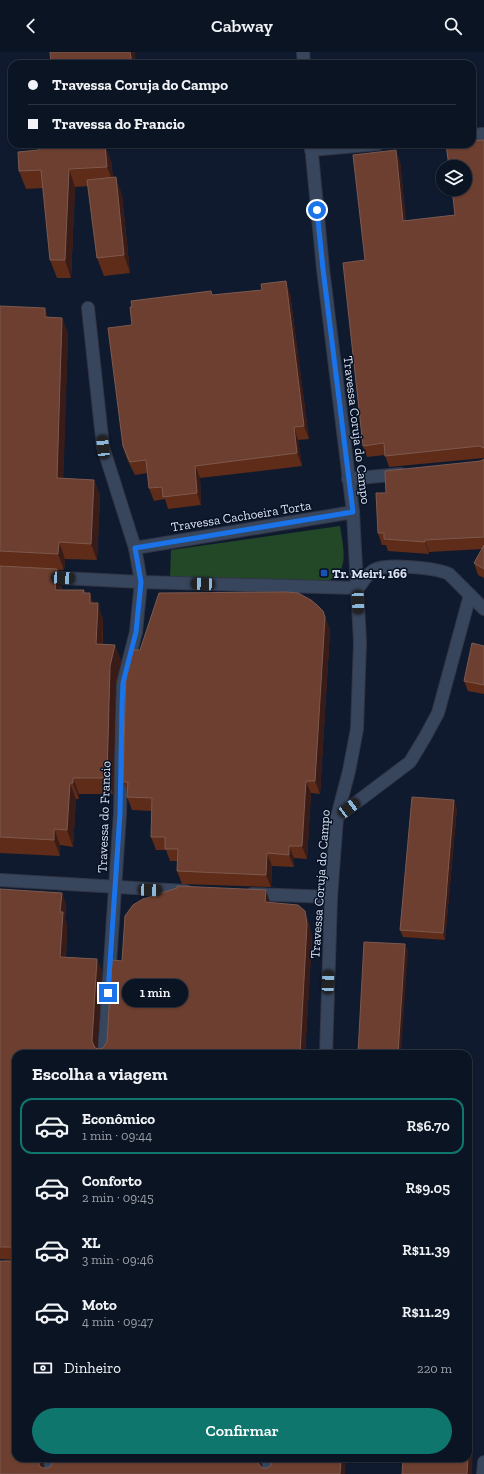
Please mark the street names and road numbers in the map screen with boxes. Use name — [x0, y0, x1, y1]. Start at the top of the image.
street label: Travessa Coruja do Campo — [339, 355, 374, 505]
street label: Travessa Cachoeira Torta — [170, 497, 313, 534]
street label: Travessa do Francio — [95, 760, 113, 873]
street label: Travessa Coruja do Campo — [307, 809, 334, 959]

